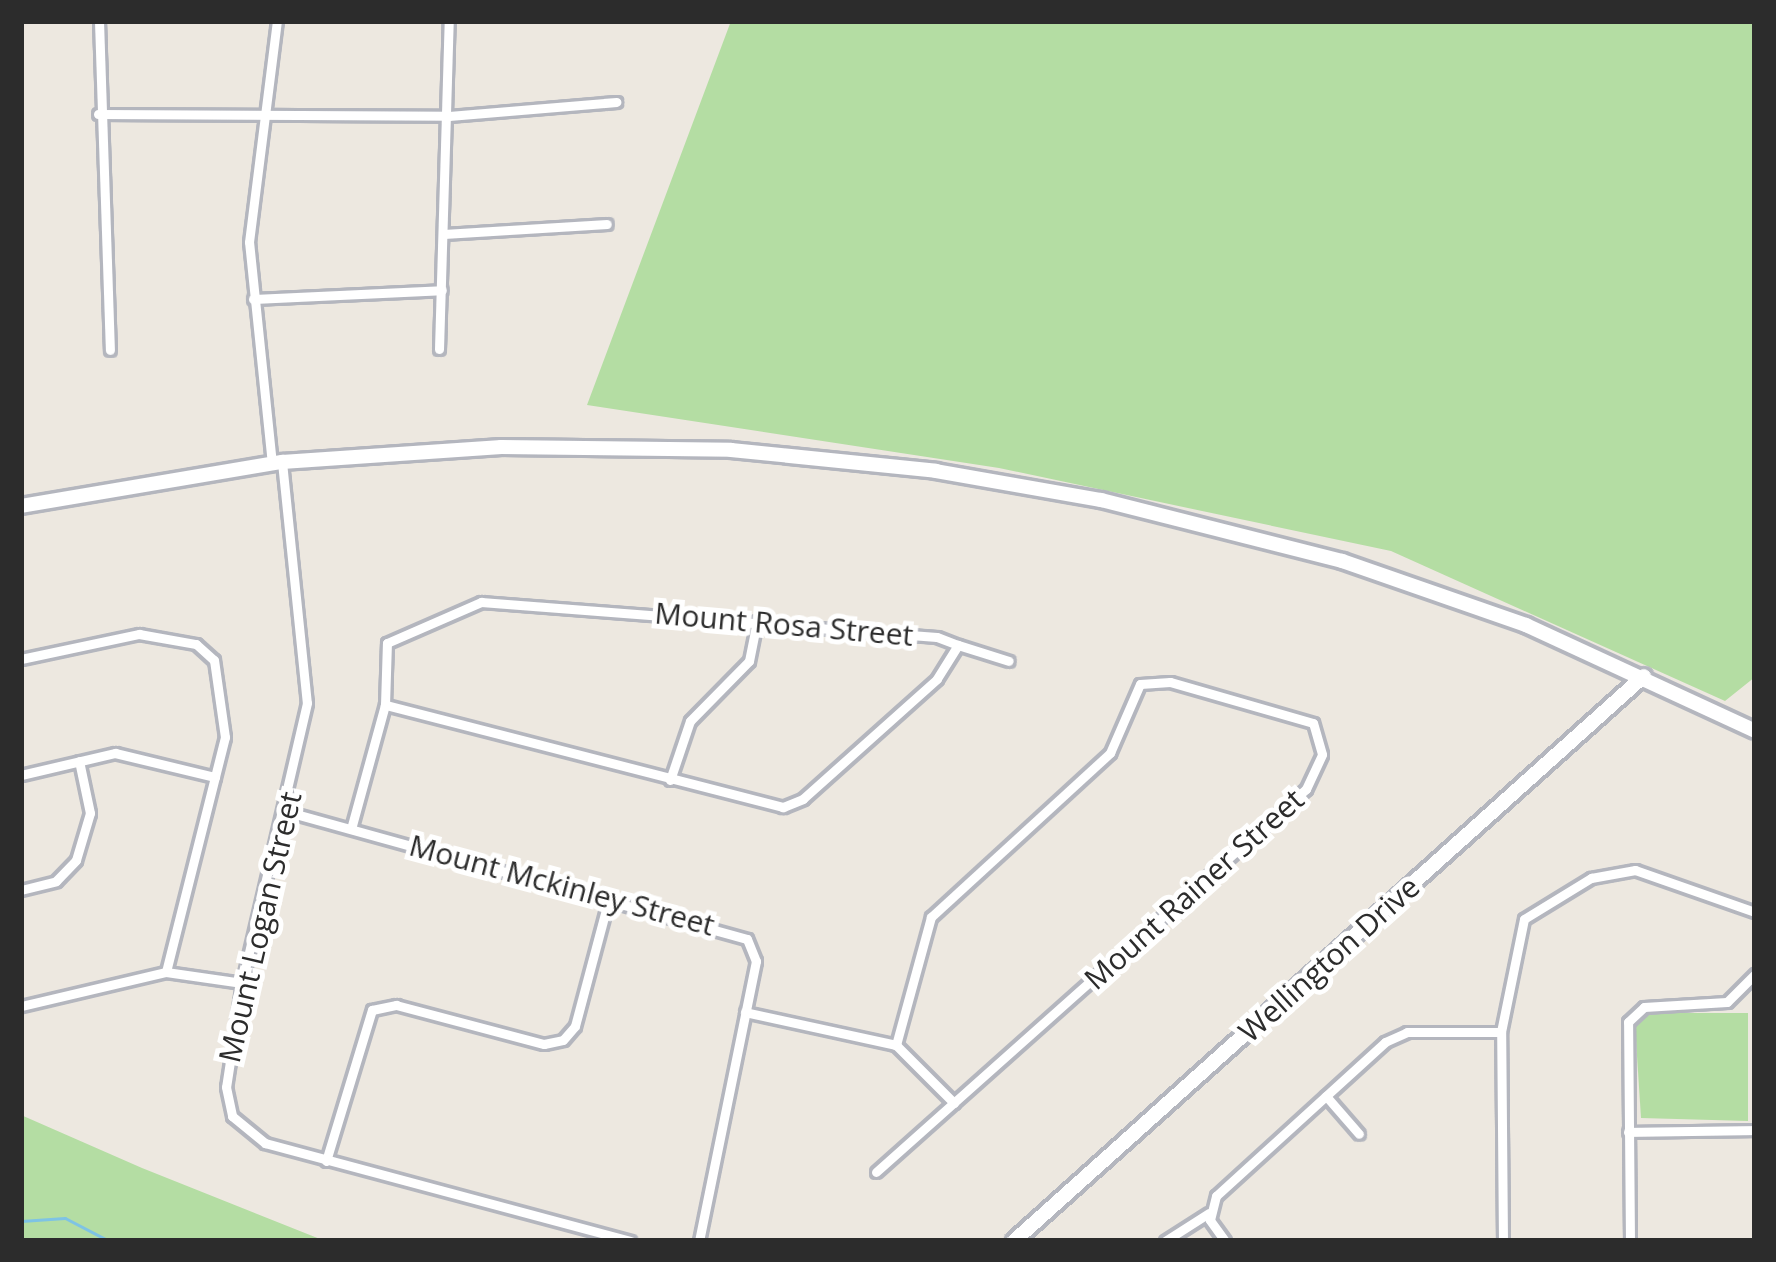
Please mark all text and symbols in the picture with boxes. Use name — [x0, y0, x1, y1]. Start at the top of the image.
street label: Mount Rosa Street — [653, 595, 915, 653]
street label: Mount Rainer Street — [1077, 781, 1311, 997]
street label: Mount Logan Street — [211, 788, 309, 1066]
street label: Mount Mckinley Street — [405, 827, 719, 943]
street label: Wellington Drive — [1231, 869, 1427, 1049]

